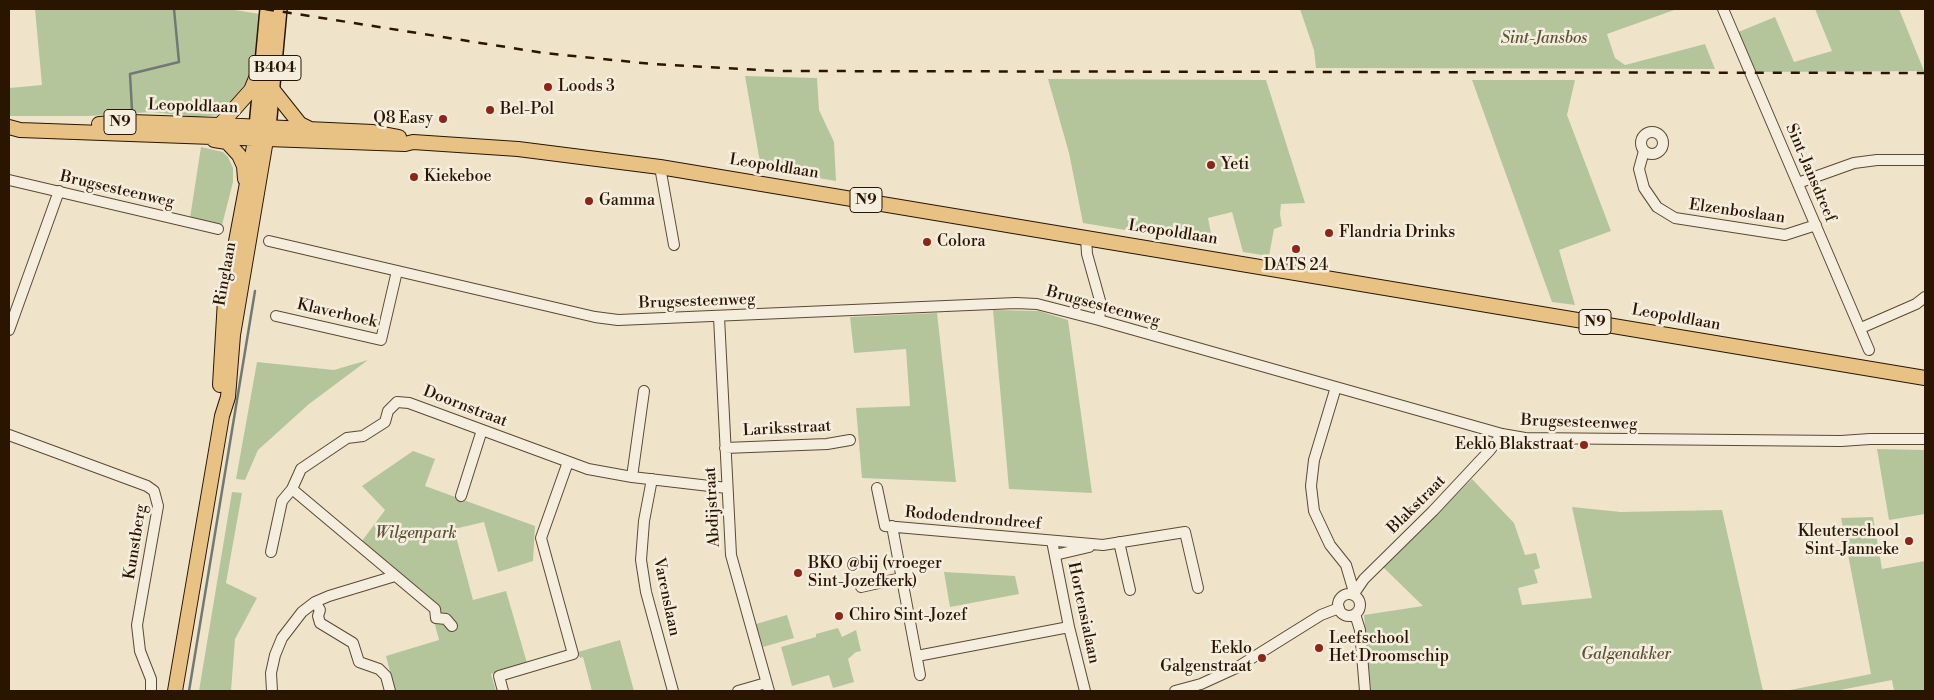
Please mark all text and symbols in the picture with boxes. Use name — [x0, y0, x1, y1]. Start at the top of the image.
park label: Sint-Jansbos — [1501, 29, 1587, 49]
road number: B404 — [249, 56, 301, 80]
place label: Loods 3 — [558, 77, 615, 97]
marker: Loods 3 — [542, 81, 554, 93]
street label: Leopoldlaan — [148, 96, 238, 118]
place label: Bel-Pol — [500, 100, 554, 120]
marker: Bel-Pol — [484, 104, 496, 116]
place label: Q8 Easy — [373, 109, 433, 129]
road number: N9 — [104, 110, 136, 134]
marker: Q8 Easy — [437, 113, 449, 125]
street label: Sint-Jansdreef — [1781, 121, 1839, 225]
street label: Leopoldlaan — [728, 150, 820, 184]
place label: Yeti — [1221, 155, 1249, 175]
marker: Yeti — [1205, 159, 1217, 171]
place label: Kiekeboe — [424, 167, 492, 187]
street label: Brugsesteenweg — [58, 168, 176, 212]
marker: Kiekeboe — [408, 171, 420, 183]
road number: N9 — [850, 188, 882, 212]
place label: Gamma — [599, 191, 655, 211]
marker: Gamma — [583, 195, 595, 207]
street label: Elzenboslaan — [1688, 196, 1786, 228]
street label: Leopoldlaan — [1127, 216, 1219, 250]
place label: Flandria Drinks — [1339, 223, 1455, 243]
marker: Flandria Drinks — [1323, 227, 1335, 239]
place label: Colora — [937, 232, 986, 252]
marker: Colora — [921, 236, 933, 248]
street label: Ringlaan — [211, 241, 241, 307]
marker: DATS 24 — [1290, 243, 1302, 255]
place label: DATS 24 — [1264, 256, 1328, 276]
street label: Brugsesteenweg — [1044, 283, 1162, 331]
street label: Brugsesteenweg — [638, 290, 756, 314]
street label: Klaverhoek — [295, 295, 379, 333]
street label: Leopoldlaan — [1630, 301, 1722, 335]
road number: N9 — [1579, 310, 1611, 334]
street label: Doornstraat — [420, 382, 510, 432]
street label: Brugsesteenweg — [1520, 411, 1638, 435]
street label: Lariksstraat — [742, 417, 832, 441]
place label: Eeklo Blakstraat — [1455, 435, 1574, 455]
marker: Eeklo Blakstraat — [1578, 439, 1590, 451]
street label: Abdijstraat — [701, 466, 725, 548]
street label: Blakstraat — [1384, 472, 1450, 538]
street label: Kunstberg — [121, 503, 151, 581]
street label: Rododendrondreef — [904, 503, 1042, 535]
place label: Kleuterschool Sint-Janneke — [1798, 522, 1899, 560]
park label: Wilgenpark — [376, 524, 456, 544]
marker: Kleuterschool Sint-Janneke — [1903, 535, 1915, 547]
place label: BKO @bij (vroeger Sint-Jozefkerk) — [808, 554, 942, 592]
street label: Varenslaan — [648, 556, 684, 638]
street label: Hortensialaan — [1063, 561, 1103, 665]
marker: BKO @bij (vroeger Sint-Jozefkerk) — [792, 567, 804, 579]
place label: Chiro Sint-Jozef — [849, 606, 967, 626]
marker: Chiro Sint-Jozef — [833, 610, 845, 622]
place label: Leefschool Het Droomschip — [1329, 629, 1449, 667]
place label: Eeklo Galgenstraat — [1160, 639, 1252, 677]
marker: Leefschool Het Droomschip — [1313, 642, 1325, 654]
park label: Galgenakker — [1581, 645, 1671, 665]
marker: Eeklo Galgenstraat — [1256, 652, 1268, 664]

